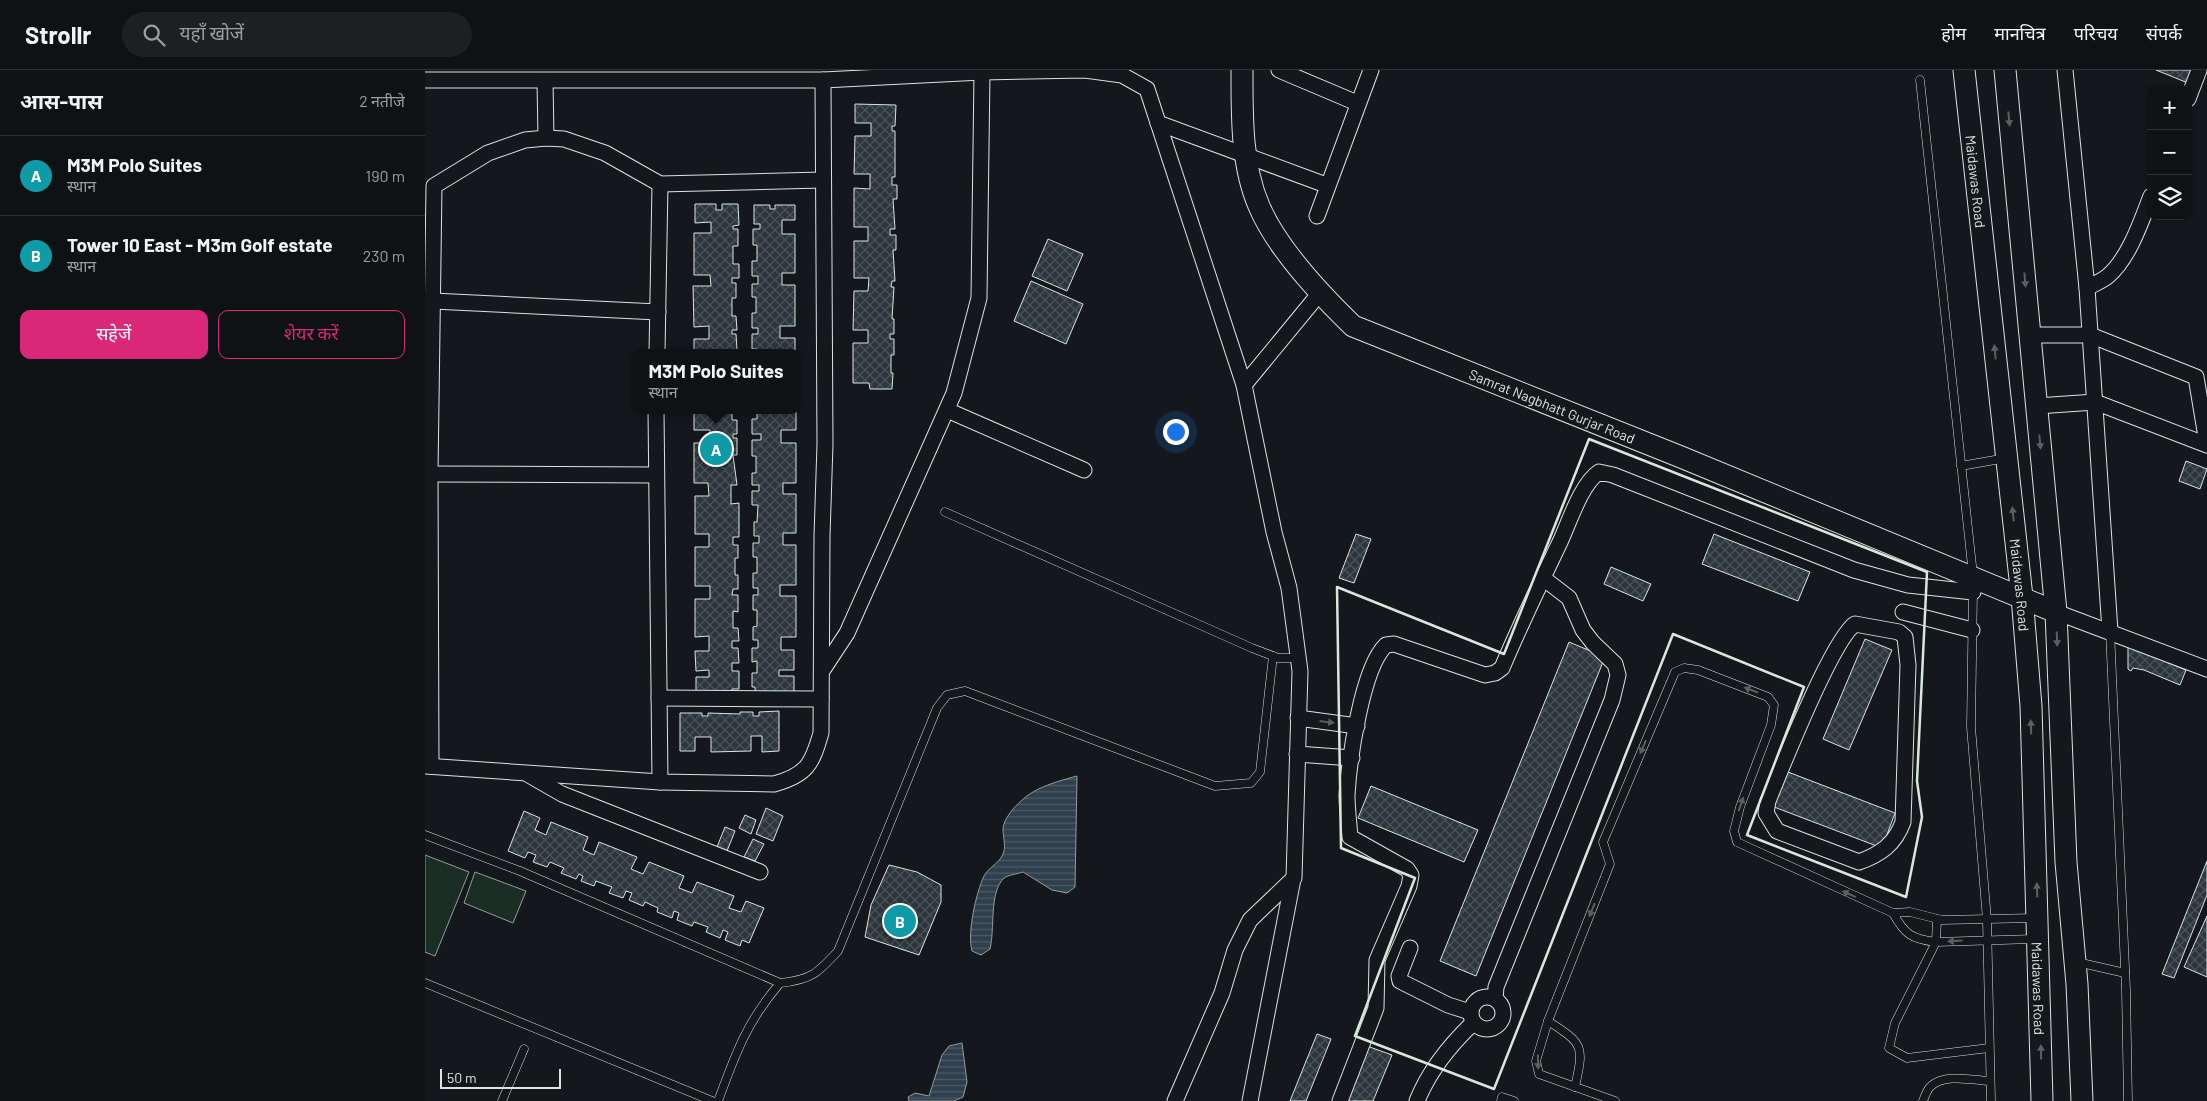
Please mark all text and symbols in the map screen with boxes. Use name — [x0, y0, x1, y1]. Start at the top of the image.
search box — [122, 12, 472, 57]
text: Strollr — [25, 20, 92, 49]
icon: search — [140, 21, 168, 49]
text: यहाँ खोजें — [180, 21, 244, 44]
text: होम — [1941, 22, 1966, 44]
text: मानचित्र — [1994, 22, 2046, 44]
text: परिचय — [2074, 22, 2118, 44]
text: संपर्क — [2146, 22, 2182, 44]
map controls — [2147, 85, 2192, 220]
button: + — [2147, 85, 2192, 130]
text: आस-पास — [20, 88, 103, 113]
text: 2 नतीजे — [359, 91, 405, 110]
one-way arrow — [2005, 111, 2013, 127]
button: − — [2147, 130, 2192, 175]
street label: Maidawas Road — [1963, 134, 1990, 229]
text: M3M Polo Suites — [67, 153, 202, 176]
text: A — [31, 166, 41, 185]
text: 190 m — [366, 166, 405, 185]
button: layers — [2147, 175, 2192, 220]
text: स्थान — [67, 176, 96, 195]
text: Tower 10 East - M3m Golf estate — [67, 233, 333, 256]
text: B — [31, 246, 41, 265]
text: 230 m — [363, 246, 405, 265]
text: स्थान — [67, 256, 96, 275]
one-way arrow — [2021, 273, 2029, 289]
button: सहेजें — [20, 310, 208, 359]
button: शेयर करें — [218, 310, 405, 359]
one-way arrow — [1991, 344, 1999, 360]
popup — [631, 349, 801, 414]
text: M3M Polo Suites — [649, 359, 784, 382]
street label: Samrat Nagbhatt Gurjar Road — [1467, 365, 1638, 446]
text: स्थान — [649, 382, 678, 401]
your location — [1163, 419, 1189, 445]
pin: A — [700, 430, 732, 468]
one-way arrow — [2036, 434, 2044, 450]
one-way arrow — [2009, 506, 2017, 522]
street label: Maidawas Road — [2007, 538, 2033, 632]
one-way arrow — [2053, 631, 2061, 647]
one-way arrow — [1743, 686, 1758, 694]
one-way arrow — [1320, 718, 1336, 726]
one-way arrow — [2027, 719, 2035, 735]
one-way arrow — [1639, 740, 1647, 754]
one-way arrow — [1738, 797, 1745, 812]
one-way arrow — [2033, 882, 2041, 898]
one-way arrow — [1842, 889, 1856, 897]
pin: B — [884, 902, 916, 940]
one-way arrow — [1588, 903, 1596, 918]
one-way arrow — [1947, 937, 1963, 945]
street label: Maidawas Road — [2029, 942, 2049, 1035]
one-way arrow — [2037, 1044, 2045, 1060]
one-way arrow — [1535, 1055, 1543, 1071]
scale bar — [440, 1066, 561, 1089]
text: 50 m — [447, 1069, 476, 1086]

